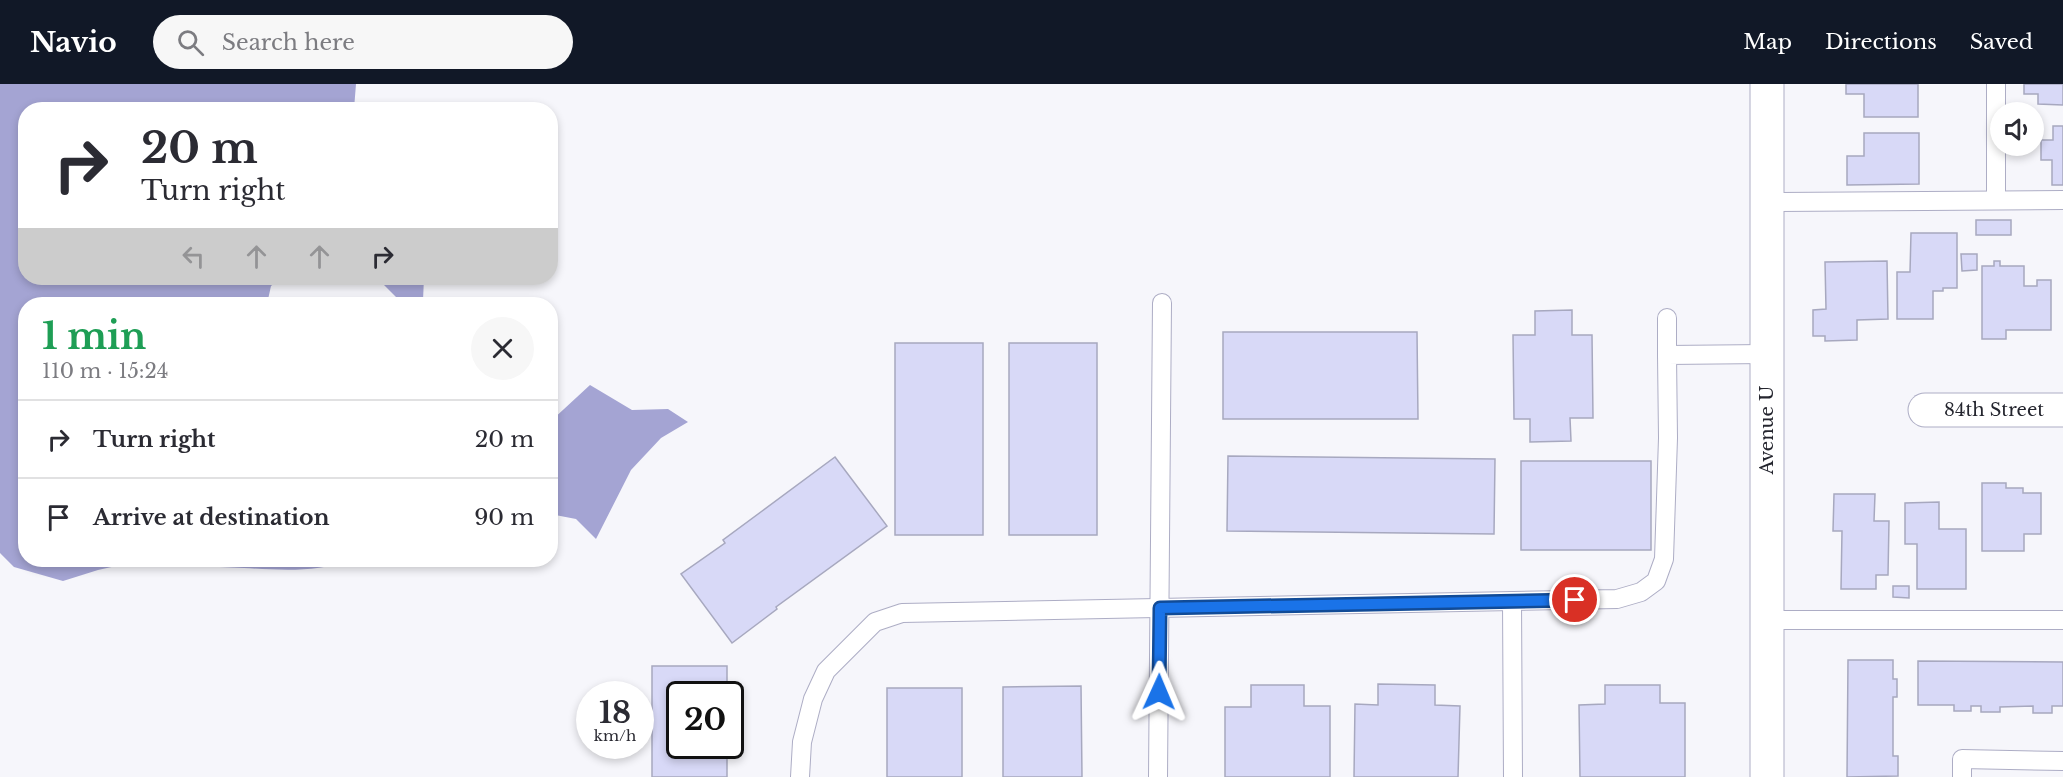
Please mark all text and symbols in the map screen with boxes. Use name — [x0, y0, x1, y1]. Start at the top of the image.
search box — [153, 15, 573, 69]
text: Navio — [30, 25, 117, 60]
icon: search — [174, 26, 207, 59]
text: Search here — [222, 29, 355, 56]
text: Map — [1743, 29, 1792, 55]
text: Directions — [1825, 29, 1937, 55]
text: Saved — [1970, 29, 2033, 55]
map controls — [1990, 102, 2044, 156]
button: sound — [1990, 102, 2044, 156]
text: 20 m — [141, 122, 258, 174]
icon: right — [42, 126, 120, 204]
text: Turn right — [141, 174, 285, 207]
icon: left — [177, 240, 210, 273]
icon: ahead — [240, 240, 273, 273]
icon: ahead — [303, 240, 336, 273]
icon: right — [366, 240, 399, 273]
text: 1 min — [42, 314, 146, 359]
button: close — [471, 317, 534, 380]
text: 110 m · 15:24 — [42, 359, 169, 383]
street label: Avenue U — [1756, 385, 1778, 476]
street label: 84th Street — [1944, 399, 2044, 421]
icon: right — [42, 423, 75, 456]
text: Turn right — [93, 426, 215, 453]
text: 20 m — [475, 426, 534, 453]
icon: arrive — [42, 501, 75, 534]
text: Arrive at destination — [93, 504, 330, 531]
text: 90 m — [474, 504, 534, 531]
pin — [1549, 574, 1600, 625]
icon: arrive — [1558, 583, 1591, 616]
position arrow — [1127, 660, 1191, 724]
speed limit sign: 20 — [666, 681, 744, 759]
text: 18 — [599, 694, 631, 731]
text: km/h — [594, 726, 636, 745]

